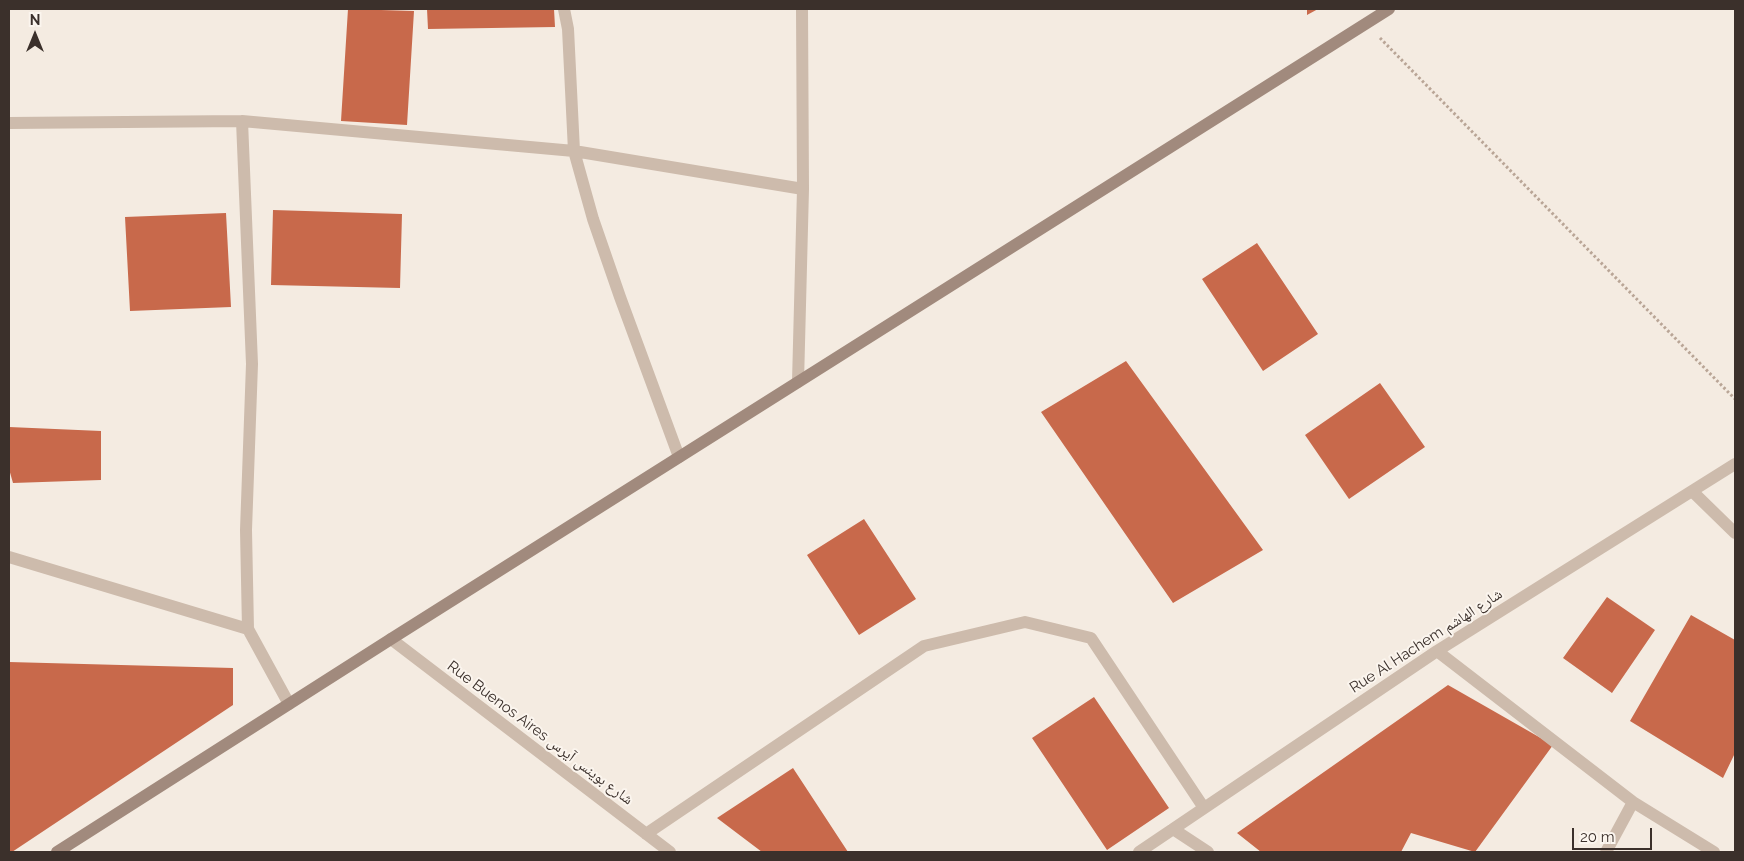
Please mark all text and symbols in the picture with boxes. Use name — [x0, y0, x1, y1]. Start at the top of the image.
north arrow — [10, 10, 60, 60]
text: N — [30, 12, 40, 28]
street label: Rue Al Hachem شارع الهاشم — [1346, 585, 1506, 697]
street label: Rue Buenos Aires شارع بوينس آيرس — [444, 657, 636, 809]
scale bar — [1574, 818, 1654, 850]
text: 20 m — [1580, 828, 1615, 846]

